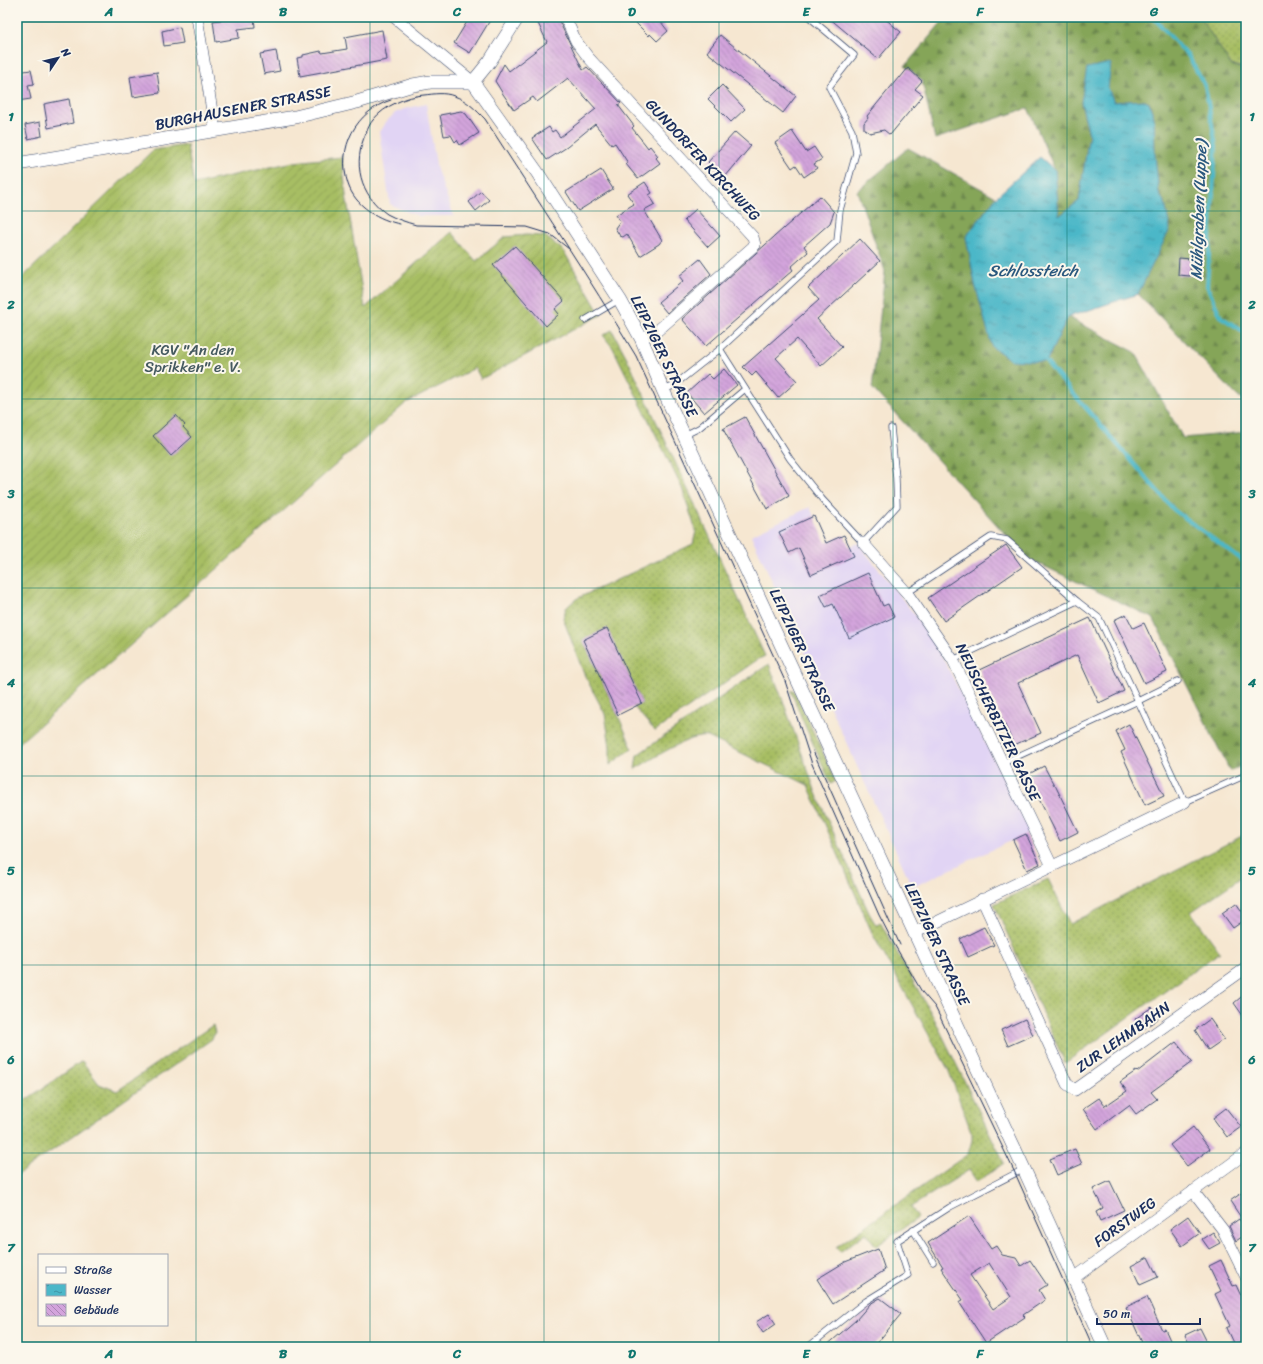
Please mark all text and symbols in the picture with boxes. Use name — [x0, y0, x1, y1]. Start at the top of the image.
text: A — [104, 0, 113, 23]
text: B — [279, 0, 288, 23]
text: C — [452, 0, 462, 23]
text: D — [628, 0, 636, 23]
text: E — [802, 0, 811, 23]
text: F — [975, 0, 984, 23]
text: G — [1149, 0, 1159, 23]
north arrow — [38, 38, 78, 78]
text: N — [55, 43, 76, 61]
street label: BURGHAUSENER STRASSE — [153, 78, 335, 138]
street label: GUNDORFER KIRCHWEG — [639, 93, 767, 227]
text: 1 — [8, 105, 14, 128]
text: 1 — [1249, 105, 1255, 128]
water label: Mühlgraben (Luppe) — [1182, 137, 1216, 280]
water label: Schlossteich — [988, 256, 1079, 285]
street label: LEIPZIGER STRASSE — [623, 290, 706, 423]
text: 2 — [6, 293, 15, 316]
text: 2 — [1247, 293, 1256, 316]
park label: KGV "An den Sprikken" e. V. — [144, 337, 242, 380]
text: 3 — [6, 482, 15, 505]
text: 3 — [1247, 482, 1256, 505]
street label: LEIPZIGER STRASSE — [762, 584, 843, 718]
street label: NEUSCHERBITZER GASSE — [948, 638, 1048, 807]
text: 4 — [6, 671, 16, 694]
text: 4 — [1247, 671, 1257, 694]
text: 5 — [7, 859, 15, 882]
text: 5 — [1248, 859, 1256, 882]
street label: LEIPZIGER STRASSE — [897, 878, 978, 1012]
street label: ZUR LEHMBAHN — [1070, 994, 1176, 1080]
text: 6 — [6, 1048, 15, 1071]
text: 6 — [1247, 1048, 1256, 1071]
street label: FORSTWEG — [1088, 1190, 1162, 1254]
text: 7 — [7, 1236, 16, 1259]
text: 7 — [1248, 1236, 1257, 1259]
legend — [38, 1254, 168, 1326]
text: Straße — [74, 1259, 112, 1281]
text: Wasser — [74, 1279, 112, 1301]
text: Gebäude — [74, 1299, 119, 1321]
scale bar — [1097, 1300, 1200, 1326]
text: 50 m — [1103, 1303, 1130, 1325]
text: A — [104, 1342, 113, 1364]
text: B — [279, 1342, 288, 1364]
text: C — [452, 1342, 462, 1364]
text: D — [628, 1342, 636, 1364]
text: E — [802, 1342, 811, 1364]
text: F — [975, 1342, 984, 1364]
text: G — [1149, 1342, 1159, 1364]

